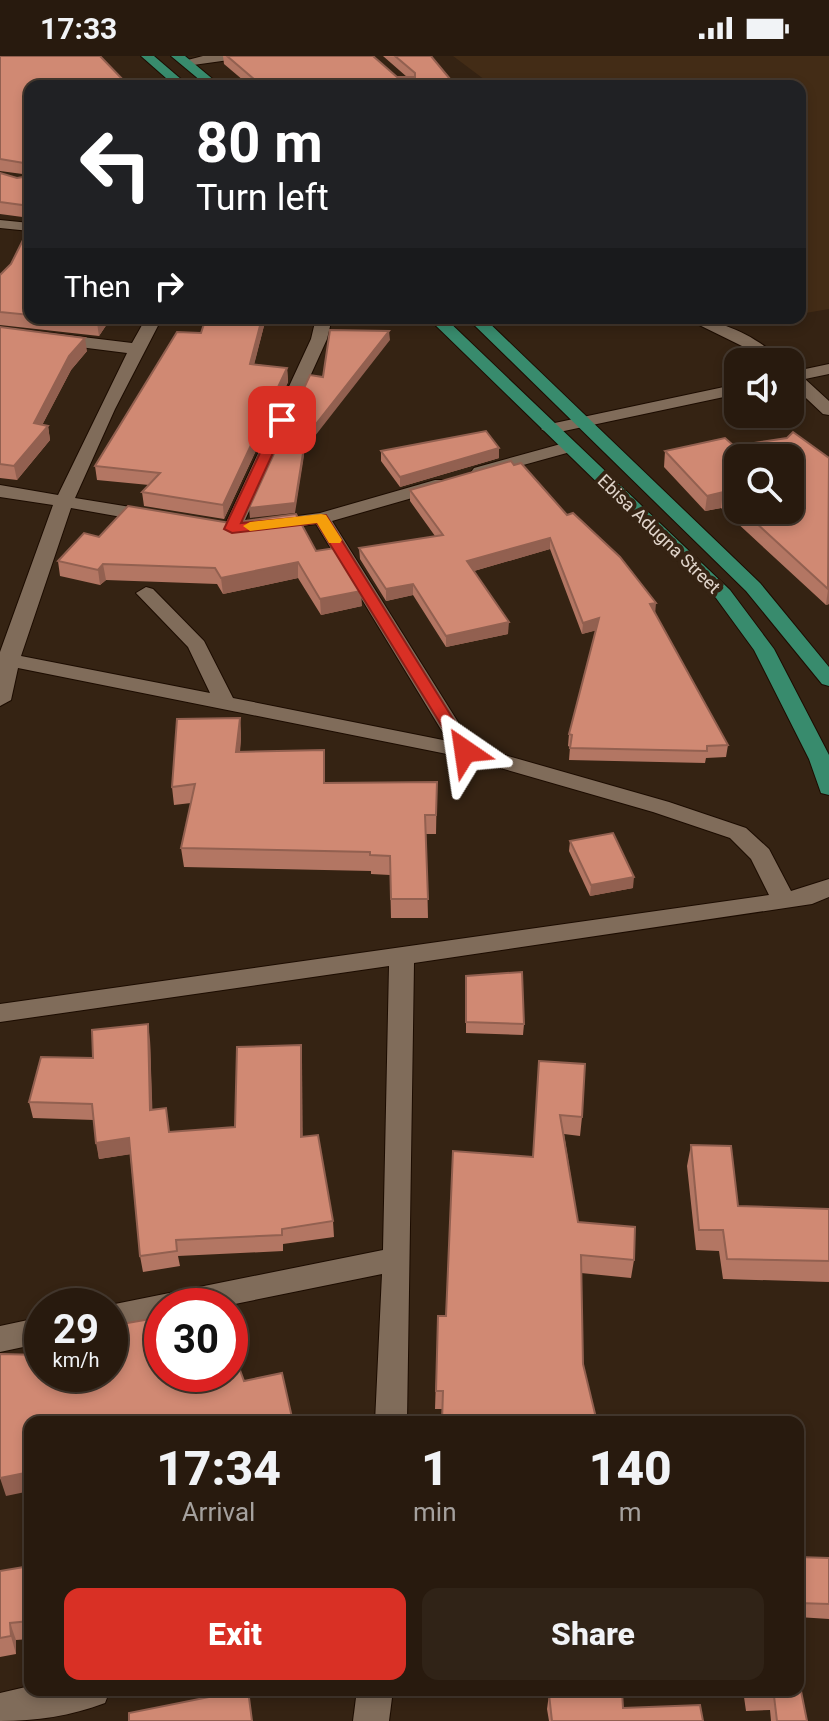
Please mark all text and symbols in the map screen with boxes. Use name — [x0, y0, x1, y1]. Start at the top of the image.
text: 17:33 — [40, 11, 117, 46]
text: 80 m — [196, 110, 323, 176]
icon: left — [64, 112, 168, 216]
text: Turn left — [196, 177, 329, 219]
icon: right — [147, 264, 191, 308]
text: Then — [64, 269, 131, 304]
map controls — [724, 348, 804, 524]
button: sound — [724, 348, 804, 428]
pin — [248, 386, 316, 454]
icon: arrive — [260, 398, 304, 442]
button: search — [724, 444, 804, 524]
street label: Ebisa Adugna Street — [594, 470, 725, 597]
position arrow — [423, 709, 507, 793]
speed limit sign: 30 — [144, 1288, 248, 1392]
text: 29 — [53, 1306, 99, 1353]
text: km/h — [53, 1348, 99, 1372]
text: 17:34 — [156, 1440, 281, 1497]
text: 1 — [421, 1440, 449, 1497]
text: 140 — [589, 1440, 672, 1497]
text: Arrival — [182, 1497, 255, 1527]
text: min — [413, 1497, 457, 1527]
text: m — [619, 1497, 642, 1527]
button: Exit — [64, 1588, 406, 1680]
button: Share — [422, 1588, 764, 1680]

